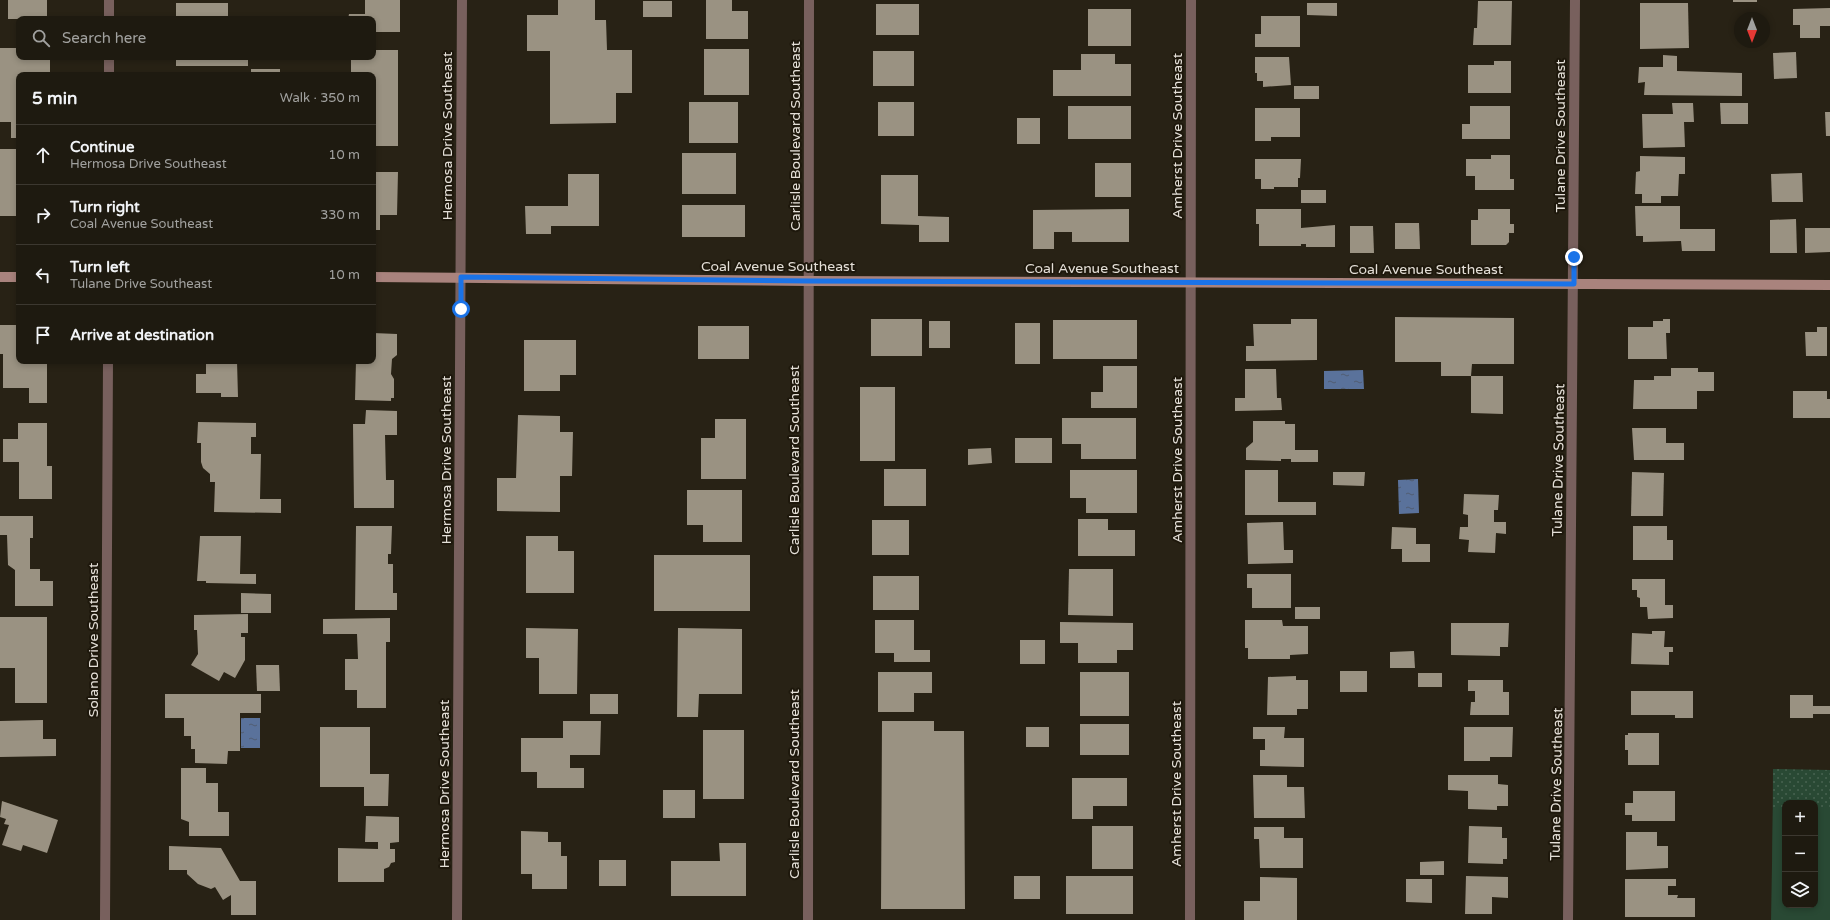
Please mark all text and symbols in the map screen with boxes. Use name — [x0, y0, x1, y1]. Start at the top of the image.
north arrow — [1734, 12, 1770, 48]
search box — [16, 16, 376, 60]
icon: search — [30, 27, 52, 49]
text: Search here — [62, 29, 146, 47]
street label: Carlisle Boulevard Southeast — [787, 40, 804, 231]
street label: Hermosa Drive Southeast — [439, 51, 456, 220]
street label: Amherst Drive Southeast — [1169, 52, 1186, 219]
street label: Tulane Drive Southeast — [1552, 59, 1569, 213]
text: 5 min — [32, 88, 77, 109]
text: Walk · 350 m — [280, 90, 360, 106]
text: Continue — [70, 138, 134, 156]
icon: ahead — [32, 144, 54, 166]
text: 10 m — [328, 147, 360, 163]
text: Hermosa Drive Southeast — [70, 156, 227, 172]
text: Turn right — [70, 198, 140, 216]
icon: right — [32, 204, 54, 226]
text: 330 m — [320, 207, 360, 223]
text: Coal Avenue Southeast — [70, 216, 213, 232]
route end — [1565, 248, 1583, 266]
text: Turn left — [70, 258, 130, 276]
street label: Coal Avenue Southeast — [701, 258, 856, 275]
street label: Coal Avenue Southeast — [1025, 260, 1180, 277]
street label: Coal Avenue Southeast — [1349, 261, 1504, 278]
icon: left — [32, 264, 54, 286]
text: 10 m — [328, 267, 360, 283]
text: Tulane Drive Southeast — [70, 276, 212, 292]
route start — [452, 300, 470, 318]
icon: arrive — [32, 324, 54, 346]
text: Arrive at destination — [70, 326, 214, 344]
street label: Carlisle Boulevard Southeast — [786, 364, 803, 555]
street label: Hermosa Drive Southeast — [438, 375, 455, 544]
street label: Amherst Drive Southeast — [1169, 376, 1186, 543]
street label: Tulane Drive Southeast — [1549, 383, 1568, 537]
street label: Solano Drive Southeast — [85, 562, 102, 717]
street label: Carlisle Boulevard Southeast — [786, 688, 803, 879]
street label: Hermosa Drive Southeast — [436, 699, 453, 868]
street label: Amherst Drive Southeast — [1168, 700, 1185, 867]
street label: Tulane Drive Southeast — [1547, 707, 1566, 861]
map controls — [1782, 800, 1818, 908]
button: + — [1782, 800, 1818, 836]
button: − — [1782, 836, 1818, 872]
button: layers — [1782, 872, 1818, 908]

